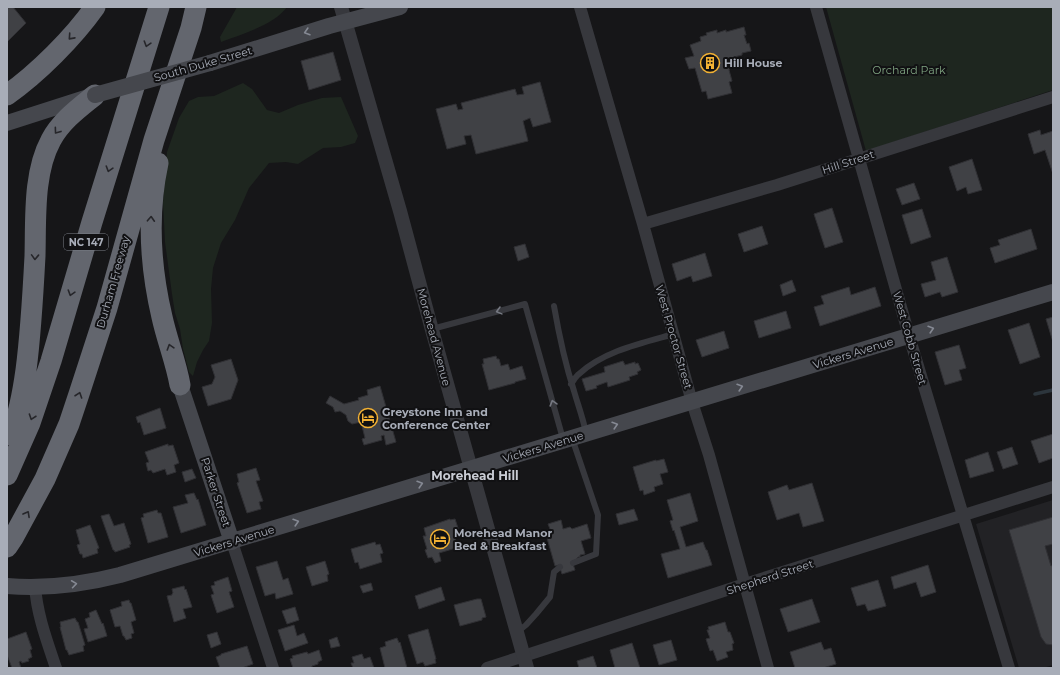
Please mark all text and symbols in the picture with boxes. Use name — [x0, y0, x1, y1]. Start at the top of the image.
one-way arrow — [304, 27, 311, 36]
one-way arrow — [68, 32, 75, 40]
one-way arrow — [143, 41, 152, 48]
street label: South Duke Street — [152, 43, 254, 85]
building icon: Hill House — [699, 52, 721, 74]
place label: Hill House — [724, 56, 782, 70]
park label: Orchard Park — [872, 63, 946, 77]
one-way arrow — [54, 127, 62, 134]
street label: Hill Street — [820, 147, 876, 177]
one-way arrow — [105, 165, 114, 172]
one-way arrow — [147, 216, 156, 222]
road number: NC 147 — [64, 234, 108, 250]
street label: Durham Freeway — [93, 234, 133, 330]
one-way arrow — [30, 254, 39, 260]
street label: West Proctor Street — [652, 283, 696, 391]
street label: Morehead Avenue — [414, 287, 454, 388]
one-way arrow — [67, 289, 76, 296]
street label: West Cobb Street — [890, 290, 930, 387]
one-way arrow — [496, 307, 502, 315]
one-way arrow — [928, 325, 935, 334]
street label: Vickers Avenue — [811, 334, 895, 372]
one-way arrow — [166, 344, 175, 351]
one-way arrow — [736, 383, 743, 392]
one-way arrow — [74, 391, 82, 398]
one-way arrow — [549, 400, 558, 407]
place label: Greystone Inn and Conference Center — [382, 405, 490, 432]
hotel icon: Greystone Inn and Conference Center — [357, 407, 379, 429]
one-way arrow — [28, 413, 37, 420]
one-way arrow — [612, 421, 619, 430]
street label: Vickers Avenue — [501, 428, 585, 466]
street label: Parker Street — [198, 456, 234, 529]
district label: Morehead Hill — [431, 468, 519, 483]
one-way arrow — [416, 480, 423, 489]
one-way arrow — [22, 511, 30, 518]
one-way arrow — [292, 518, 299, 527]
street label: Vickers Avenue — [192, 522, 276, 560]
place label: Morehead Manor Bed & Breakfast — [454, 526, 552, 553]
hotel icon: Morehead Manor Bed & Breakfast — [429, 528, 451, 550]
street label: Shepherd Street — [725, 556, 816, 598]
one-way arrow — [71, 580, 77, 589]

